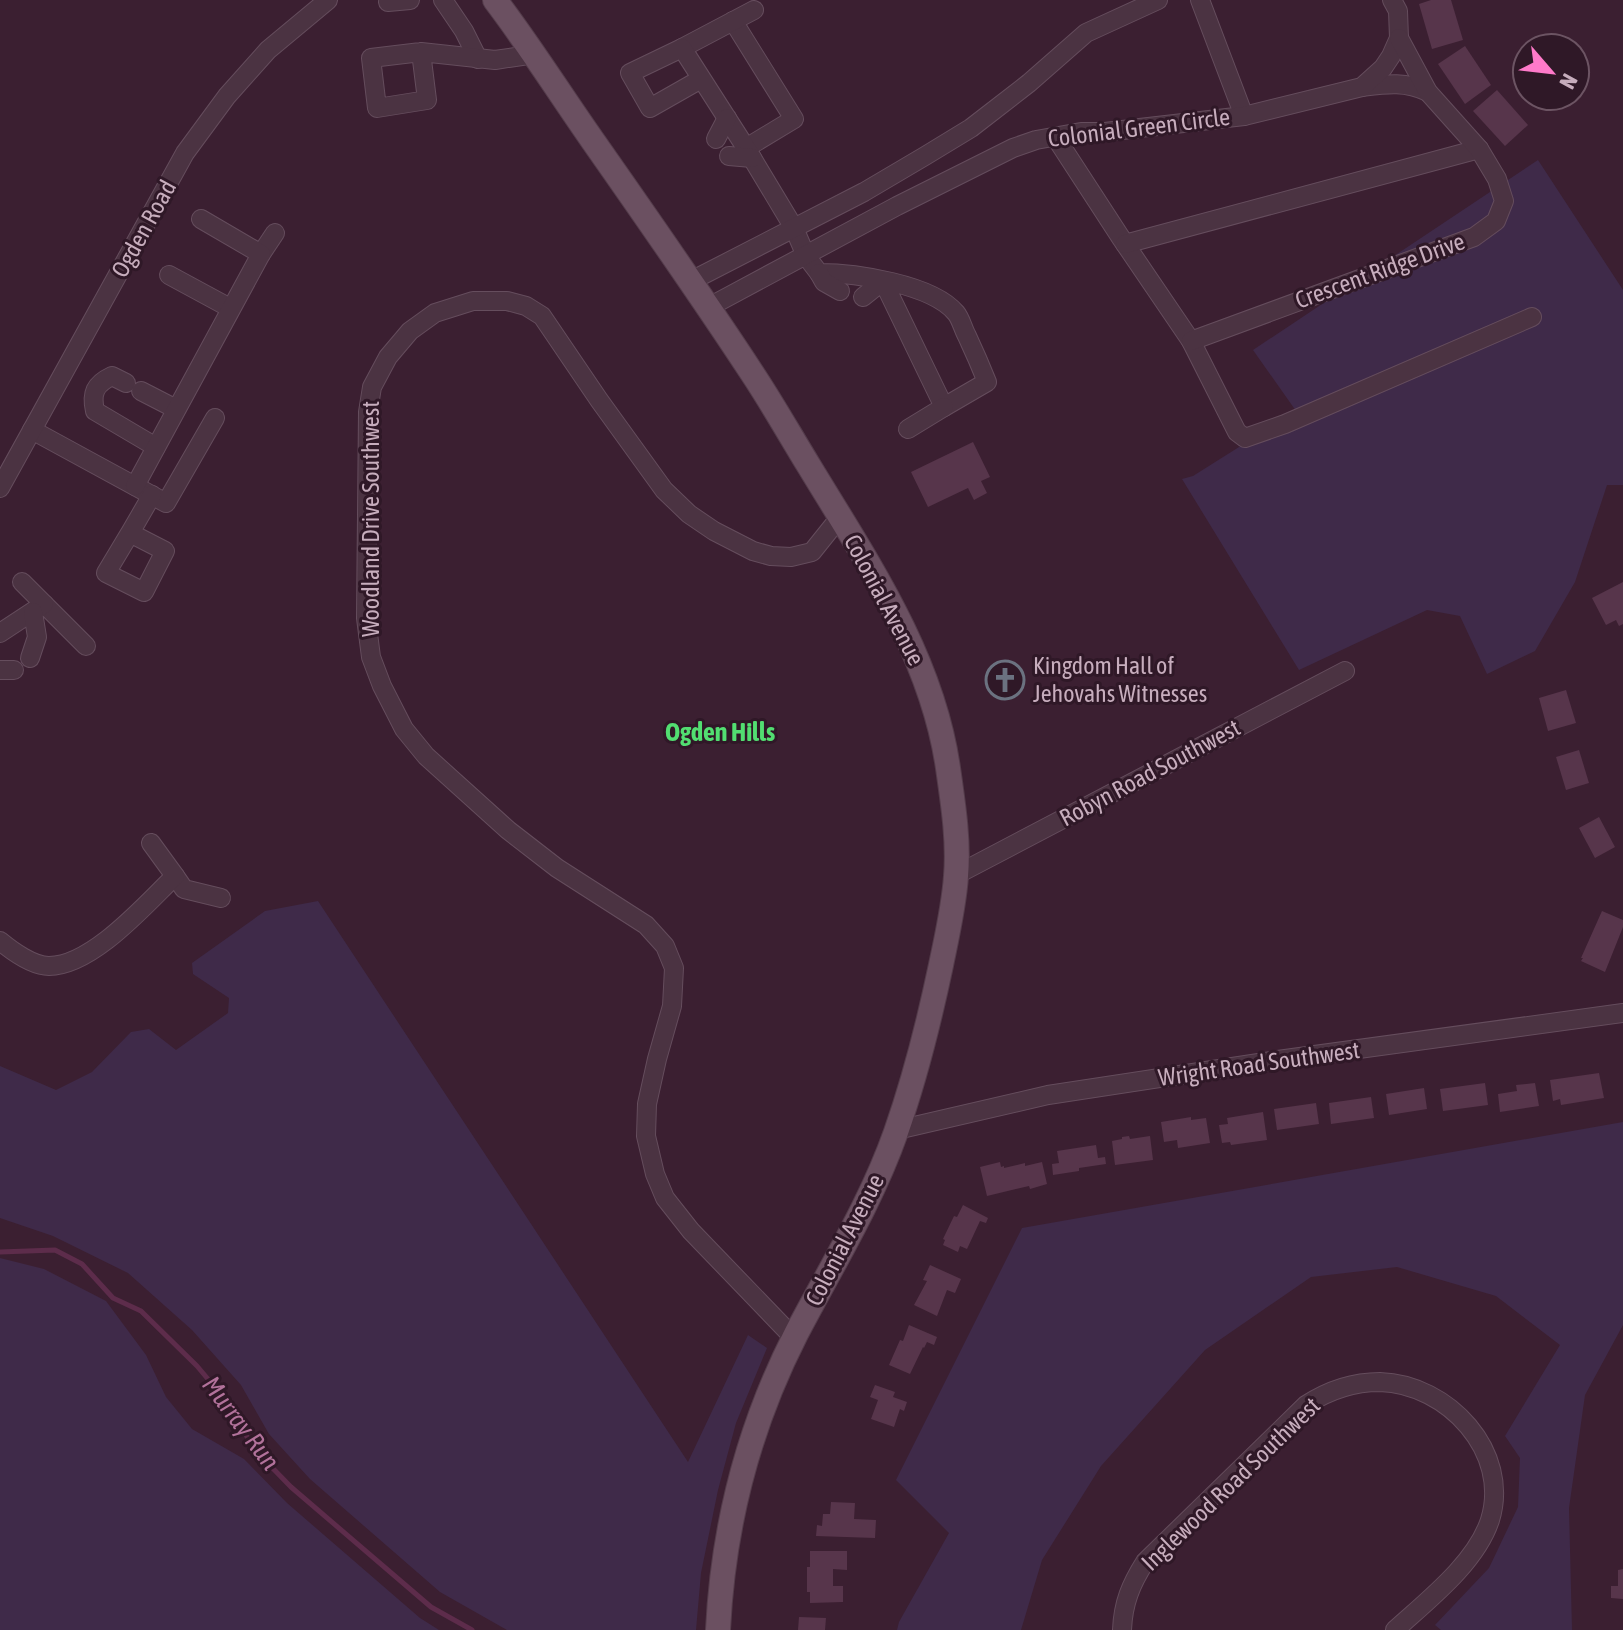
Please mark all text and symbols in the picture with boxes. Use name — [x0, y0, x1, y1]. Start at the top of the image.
north arrow — [1511, 32, 1591, 112]
text: N — [1554, 70, 1583, 93]
street label: Colonial Green Circle — [1046, 103, 1231, 152]
street label: Ogden Road — [106, 175, 181, 282]
street label: Crescent Ridge Drive — [1291, 227, 1468, 314]
street label: Woodland Drive Southwest — [357, 401, 384, 637]
street label: Colonial Avenue — [839, 530, 930, 670]
place label: Kingdom Hall of Jehovahs Witnesses — [1033, 652, 1207, 707]
church icon: Kingdom Hall of Jehovahs Witnesses — [984, 659, 1026, 701]
street label: Robyn Road Southwest — [1055, 714, 1245, 831]
district label: Ogden Hills — [665, 717, 775, 747]
street label: Wright Road Southwest — [1156, 1036, 1361, 1091]
street label: Colonial Avenue — [800, 1170, 889, 1310]
water label: Murray Run — [196, 1370, 286, 1476]
street label: Inglewood Road Southwest — [1136, 1392, 1325, 1576]

